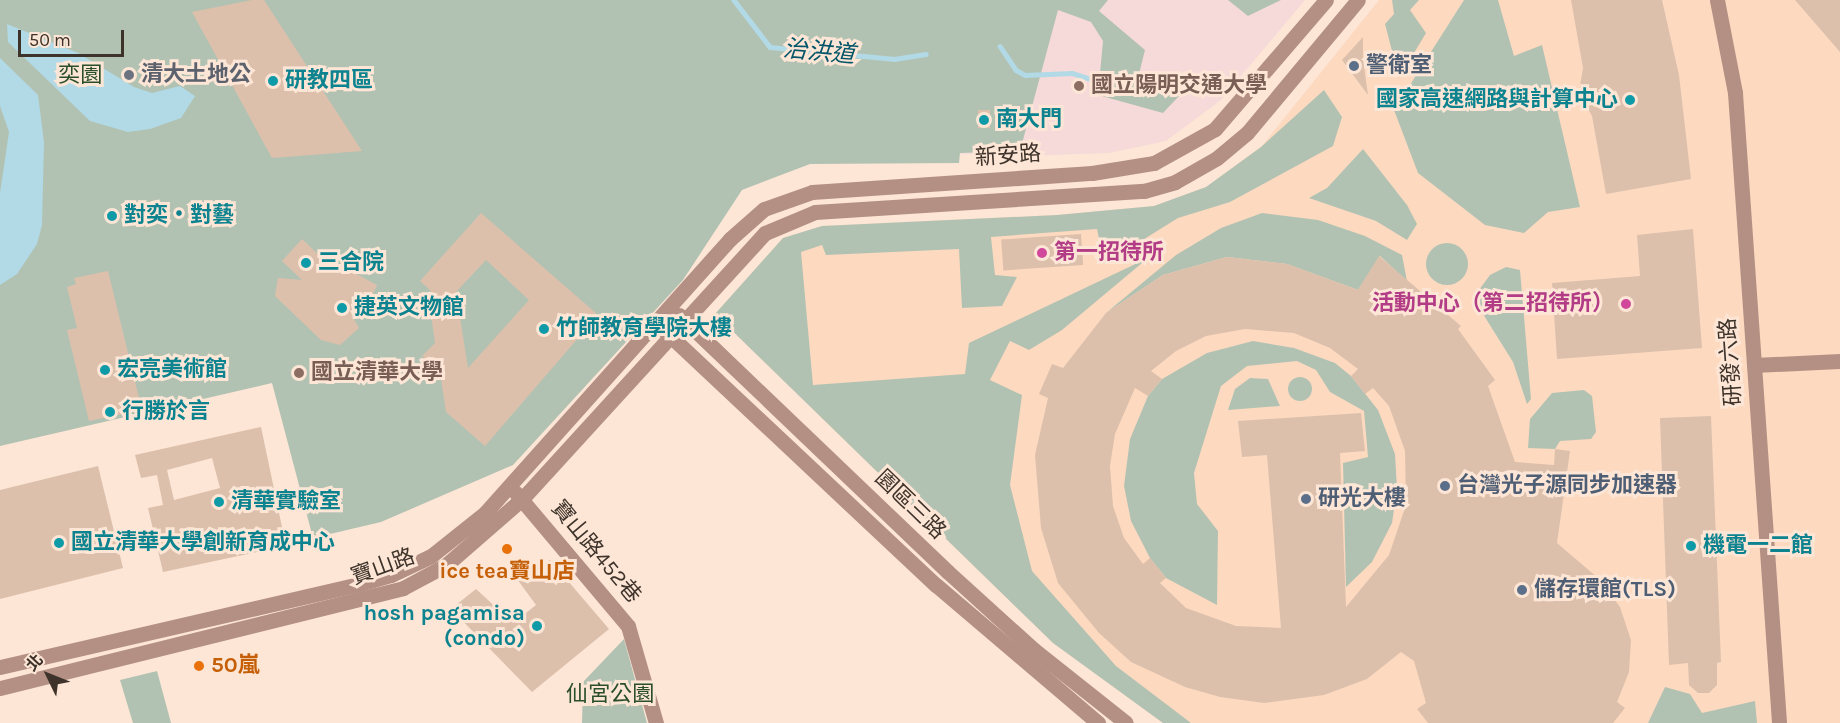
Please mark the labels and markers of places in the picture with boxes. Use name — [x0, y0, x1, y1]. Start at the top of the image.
place label: 警衛室 — [1366, 53, 1432, 79]
marker: 警衛室 — [1347, 59, 1361, 73]
place label: 清大土地公 — [141, 62, 251, 88]
marker: 清大土地公 — [122, 68, 136, 82]
place label: 研教四區 — [285, 68, 373, 94]
place label: 國立陽明交通大學 — [1091, 73, 1267, 99]
marker: 研教四區 — [266, 74, 280, 88]
marker: 國立陽明交通大學 — [1072, 79, 1086, 93]
place label: 國家高速網路與計算中心 — [1376, 87, 1618, 113]
marker: 國家高速網路與計算中心 — [1623, 93, 1637, 107]
place label: 南大門 — [996, 107, 1062, 133]
marker: 南大門 — [977, 113, 991, 127]
place label: 對奕‧對藝 — [124, 203, 234, 229]
marker: 對奕‧對藝 — [105, 209, 119, 223]
place label: 第一招待所 — [1054, 240, 1164, 266]
marker: 第一招待所 — [1035, 246, 1049, 260]
place label: 三合院 — [318, 250, 384, 276]
marker: 三合院 — [299, 256, 313, 270]
place label: 活動中心（第二招待所） — [1372, 291, 1614, 317]
place label: 捷英文物館 — [354, 295, 464, 321]
marker: 活動中心（第二招待所） — [1619, 297, 1633, 311]
marker: 捷英文物館 — [335, 301, 349, 315]
place label: 竹師教育學院大樓 — [556, 316, 732, 342]
marker: 竹師教育學院大樓 — [537, 322, 551, 336]
place label: 宏亮美術館 — [117, 357, 227, 383]
place label: 國立清華大學 — [311, 360, 443, 386]
marker: 宏亮美術館 — [98, 363, 112, 377]
marker: 國立清華大學 — [292, 366, 306, 380]
place label: 行勝於言 — [122, 399, 210, 425]
marker: 行勝於言 — [103, 405, 117, 419]
place label: 台灣光子源同步加速器 — [1457, 473, 1677, 499]
marker: 台灣光子源同步加速器 — [1438, 479, 1452, 493]
place label: 研光大樓 — [1318, 486, 1406, 512]
place label: 清華實驗室 — [231, 489, 341, 515]
marker: 研光大樓 — [1299, 492, 1313, 506]
marker: 清華實驗室 — [212, 495, 226, 509]
place label: 國立清華大學創新育成中心 — [71, 530, 335, 556]
place label: 機電一二館 — [1703, 533, 1813, 559]
marker: 國立清華大學創新育成中心 — [52, 536, 66, 550]
marker: 機電一二館 — [1684, 539, 1698, 553]
marker: ice tea寶山店 — [500, 542, 514, 556]
place label: ice tea寶山店 — [439, 559, 575, 585]
place label: 儲存環館(TLS) — [1534, 577, 1676, 603]
marker: 儲存環館(TLS) — [1515, 583, 1529, 597]
place label: hosh pagamisa (condo) — [363, 600, 525, 652]
marker: hosh pagamisa (condo) — [530, 619, 544, 633]
place label: 50嵐 — [211, 653, 260, 679]
marker: 50嵐 — [192, 659, 206, 673]

